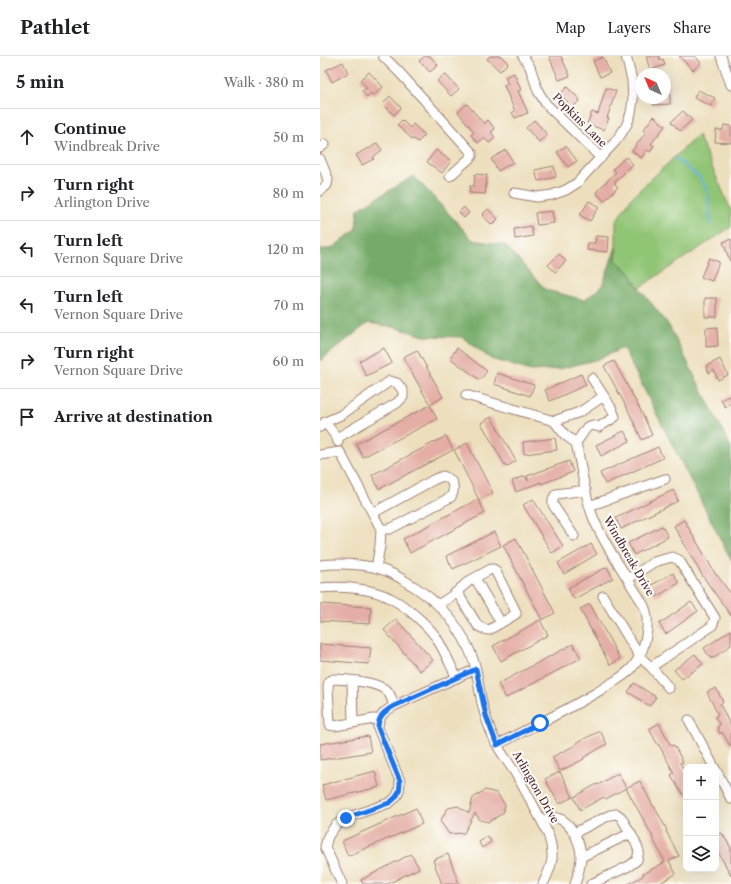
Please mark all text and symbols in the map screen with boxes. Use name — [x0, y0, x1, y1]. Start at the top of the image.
text: Pathlet — [20, 16, 90, 39]
text: Map — [555, 19, 585, 37]
text: Layers — [607, 19, 651, 37]
text: Share — [673, 19, 711, 37]
north arrow — [635, 68, 671, 104]
text: 5 min — [16, 72, 64, 92]
text: Walk · 380 m — [224, 74, 304, 90]
street label: Popkins Lane — [550, 90, 610, 150]
text: Continue — [54, 119, 126, 138]
icon: ahead — [16, 126, 38, 148]
text: 50 m — [273, 129, 304, 145]
text: Windbreak Drive — [54, 138, 160, 154]
text: Turn right — [54, 175, 134, 194]
icon: right — [16, 182, 38, 204]
text: 80 m — [272, 185, 304, 201]
text: Arlington Drive — [54, 194, 150, 210]
text: Turn left — [54, 231, 123, 250]
icon: left — [16, 238, 38, 260]
text: 120 m — [267, 241, 304, 257]
text: Vernon Square Drive — [54, 250, 183, 266]
text: Turn left — [54, 287, 123, 306]
icon: left — [16, 294, 38, 316]
text: 70 m — [274, 297, 304, 313]
text: Vernon Square Drive — [54, 306, 183, 322]
text: Turn right — [54, 343, 134, 362]
icon: right — [16, 350, 38, 372]
text: 60 m — [273, 353, 304, 369]
text: Vernon Square Drive — [54, 362, 183, 378]
icon: arrive — [16, 406, 38, 428]
text: Arrive at destination — [54, 407, 213, 426]
street label: Windbreak Drive — [600, 513, 657, 598]
route start — [531, 714, 549, 732]
street label: Arlington Drive — [509, 748, 562, 826]
map controls — [683, 764, 719, 872]
button: + — [683, 764, 719, 800]
button: − — [683, 800, 719, 836]
route end — [337, 809, 355, 827]
button: layers — [683, 836, 719, 872]

